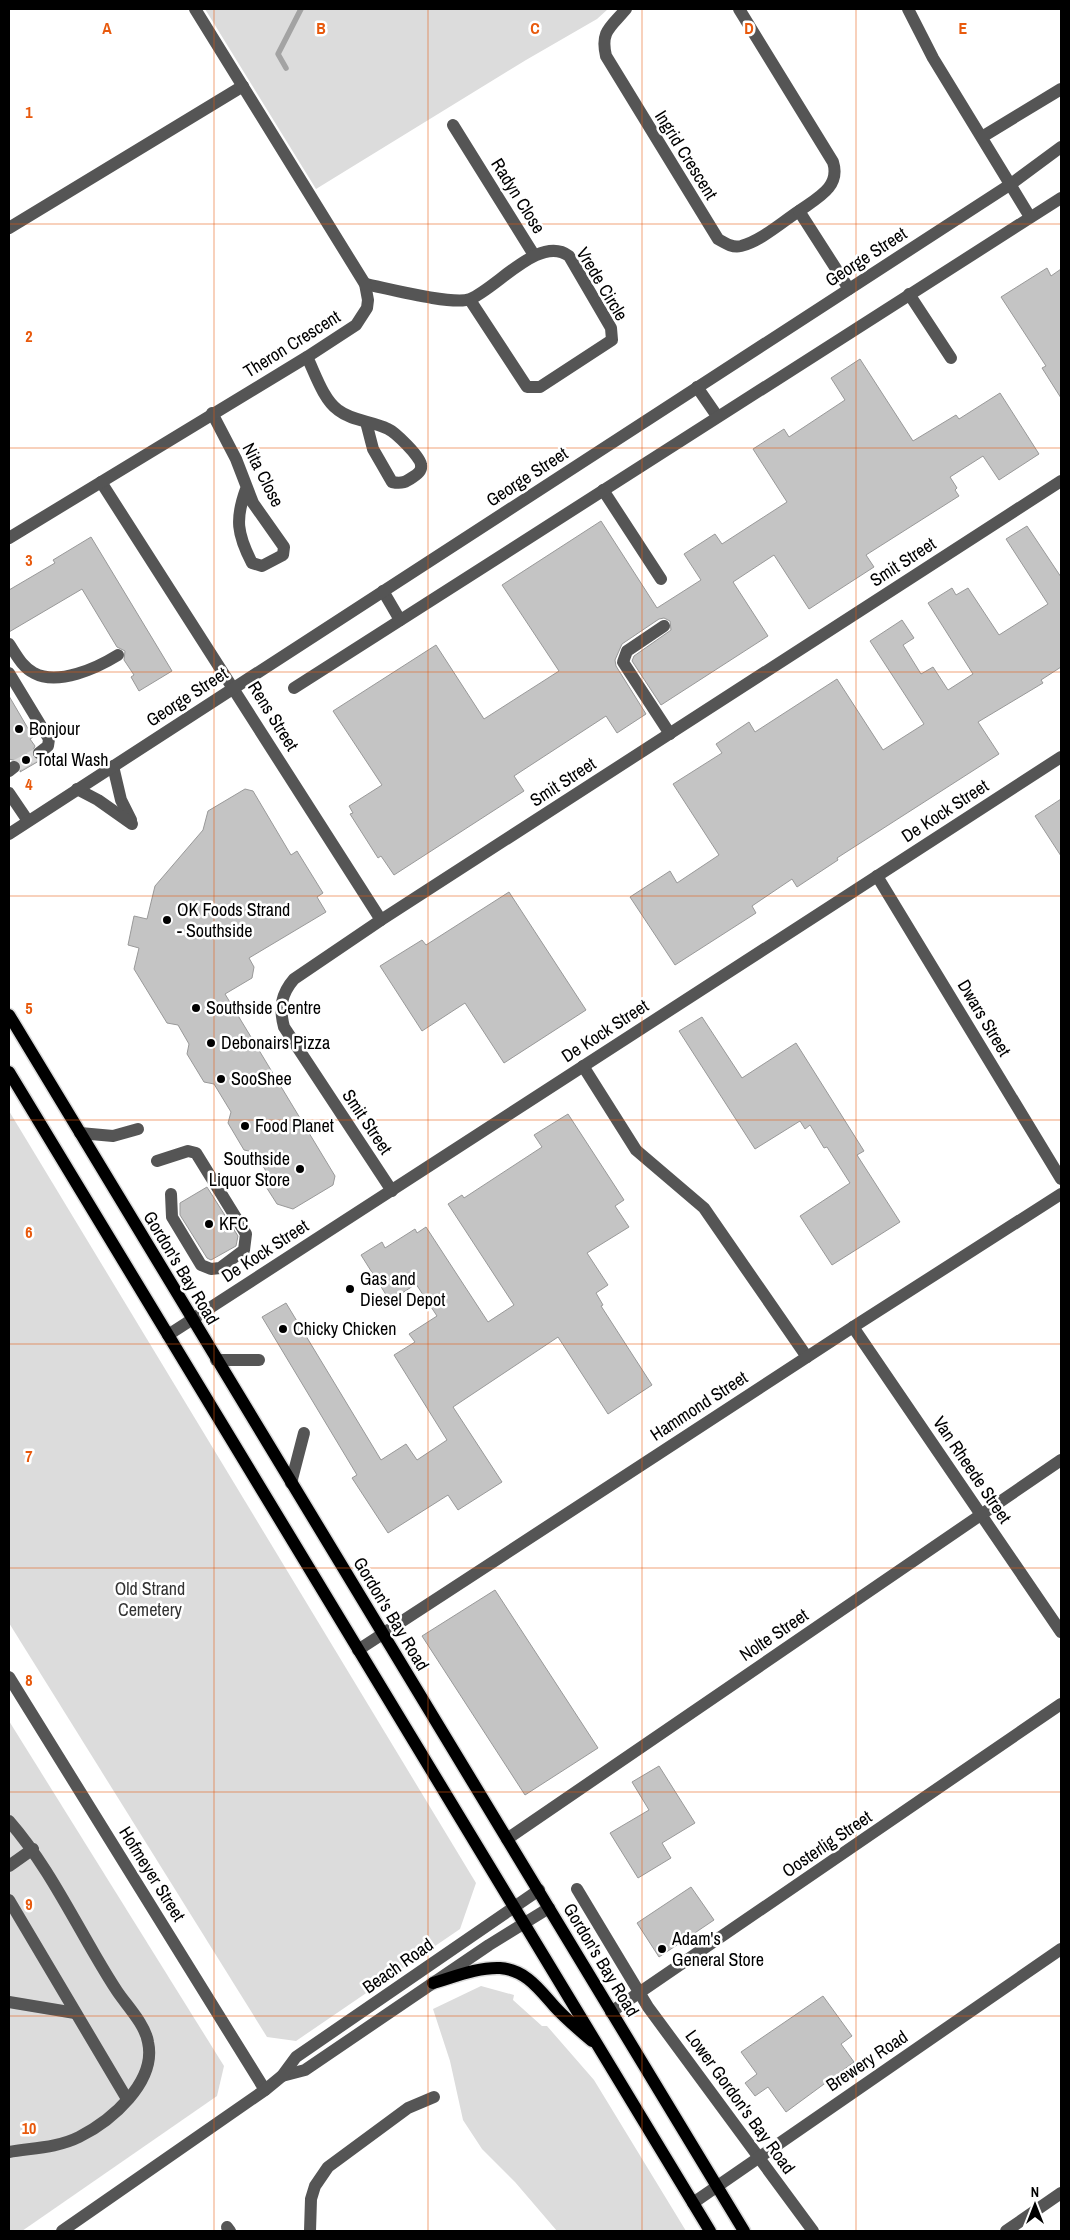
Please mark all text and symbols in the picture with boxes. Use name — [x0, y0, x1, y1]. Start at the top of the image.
text: A — [102, 17, 112, 39]
text: B — [316, 17, 326, 39]
text: C — [530, 17, 540, 39]
text: D — [744, 17, 754, 39]
text: E — [959, 17, 968, 39]
text: 1 — [25, 101, 33, 123]
street label: Ingrid Crescent — [649, 105, 724, 204]
street label: Radyn Close — [485, 153, 551, 238]
street label: George Street — [820, 221, 911, 292]
street label: Vrede Circle — [571, 242, 634, 325]
street label: Theron Crescent — [238, 304, 345, 383]
text: 2 — [25, 325, 33, 347]
street label: Nita Close — [237, 438, 290, 511]
street label: George Street — [481, 441, 572, 512]
street label: Smit Street — [865, 531, 941, 592]
text: 3 — [25, 549, 33, 571]
street label: George Street — [141, 661, 232, 732]
street label: Rens Street — [242, 676, 305, 755]
place label: Bonjour — [29, 716, 80, 741]
marker: Bonjour — [13, 723, 25, 735]
place label: Total Wash — [36, 747, 108, 772]
street label: Smit Street — [525, 751, 601, 812]
marker: Total Wash — [20, 754, 32, 766]
text: 4 — [25, 773, 33, 795]
street label: De Kock Street — [896, 773, 993, 848]
place label: OK Foods Strand - Southside — [177, 897, 290, 943]
marker: OK Foods Strand - Southside — [161, 914, 173, 926]
street label: Dwars Street — [952, 975, 1017, 1061]
street label: De Kock Street — [556, 993, 653, 1068]
place label: Southside Centre — [206, 995, 321, 1020]
text: 5 — [25, 997, 33, 1019]
marker: Southside Centre — [190, 1002, 202, 1014]
place label: Debonairs Pizza — [221, 1030, 330, 1055]
marker: Debonairs Pizza — [205, 1037, 217, 1049]
place label: SooShee — [231, 1066, 292, 1091]
marker: SooShee — [215, 1073, 227, 1085]
street label: Smit Street — [336, 1084, 398, 1159]
place label: Food Planet — [255, 1113, 334, 1138]
marker: Food Planet — [239, 1120, 251, 1132]
place label: Southside Liquor Store — [209, 1146, 290, 1192]
marker: Southside Liquor Store — [294, 1163, 306, 1175]
street label: Gordon's Bay Road — [138, 1206, 225, 1329]
place label: KFC — [219, 1211, 249, 1236]
street label: De Kock Street — [216, 1213, 313, 1288]
marker: KFC — [203, 1218, 215, 1230]
text: 6 — [25, 1221, 33, 1243]
place label: Gas and Diesel Depot — [360, 1266, 445, 1312]
marker: Gas and Diesel Depot — [344, 1283, 356, 1295]
place label: Chicky Chicken — [293, 1316, 396, 1341]
marker: Chicky Chicken — [277, 1323, 289, 1335]
street label: Hammond Street — [645, 1365, 752, 1446]
street label: Van Rheede Street — [927, 1411, 1018, 1528]
text: 7 — [25, 1445, 33, 1467]
street label: Gordon's Bay Road — [348, 1552, 435, 1675]
park label: Old Strand Cemetery — [115, 1576, 185, 1622]
street label: Nolte Street — [734, 1602, 813, 1667]
text: 8 — [25, 1669, 33, 1691]
street label: Oosterlig Street — [777, 1804, 877, 1883]
street label: Hofmeyer Street — [113, 1822, 191, 1926]
text: 9 — [25, 1893, 33, 1915]
street label: Gordon's Bay Road — [558, 1898, 645, 2021]
place label: Adam's General Store — [671, 1926, 764, 1972]
street label: Beach Road — [357, 1932, 438, 1999]
marker: Adam's General Store — [656, 1943, 668, 1955]
street label: Brewery Road — [821, 2024, 912, 2097]
street label: Lower Gordon's Bay Road — [680, 2025, 801, 2179]
text: 10 — [22, 2117, 36, 2139]
north arrow — [1010, 2180, 1060, 2230]
text: N — [1031, 2183, 1039, 2201]

